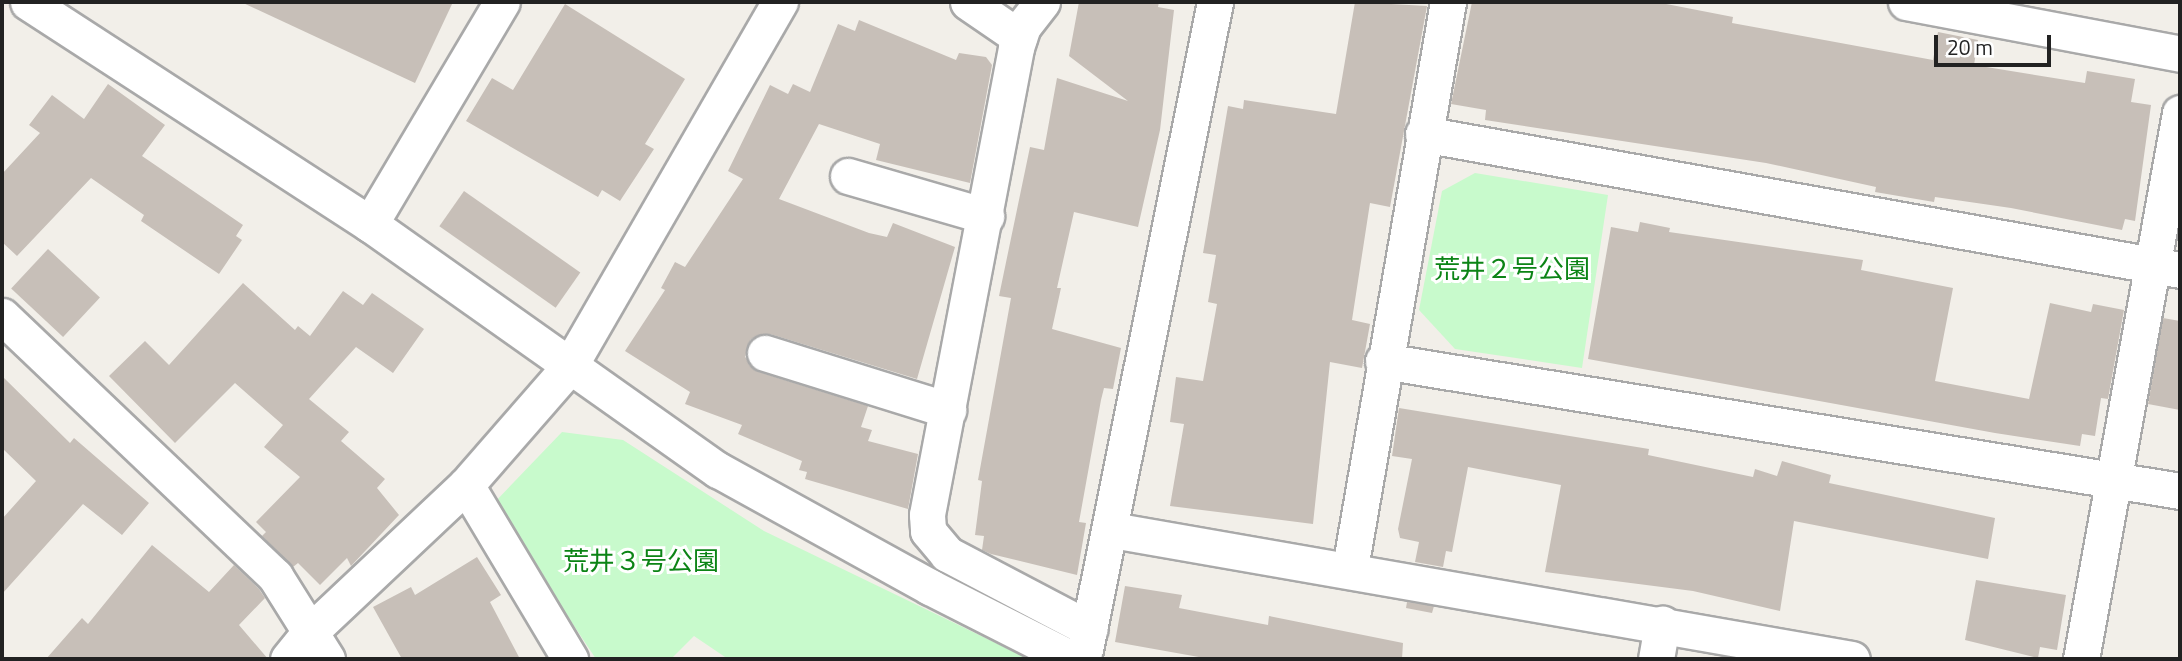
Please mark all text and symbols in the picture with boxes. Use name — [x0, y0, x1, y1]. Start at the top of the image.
scale bar — [1937, 21, 2054, 65]
text: 20 m — [1947, 31, 1993, 63]
park label: 荒井２号公園 — [1434, 253, 1590, 285]
park label: 荒井３号公園 — [563, 545, 719, 577]

